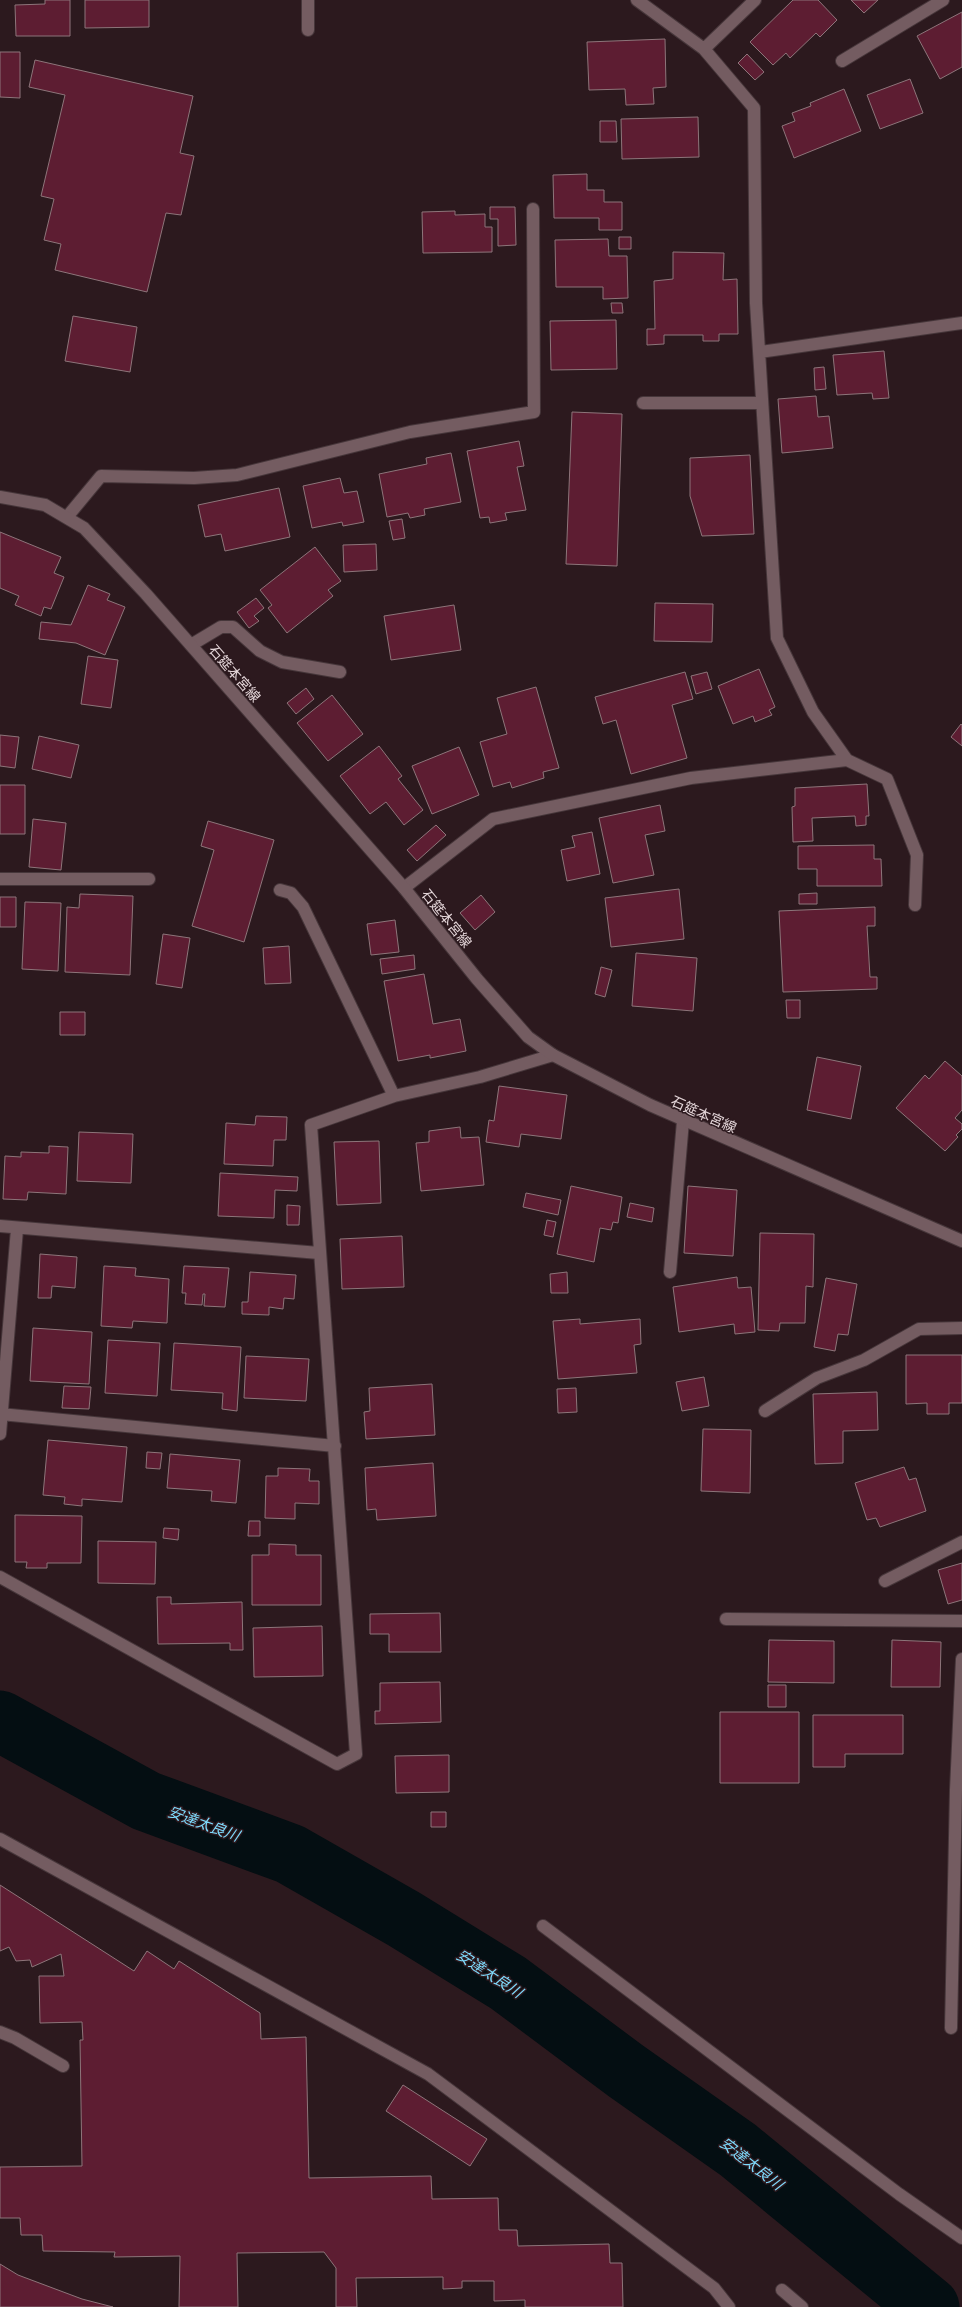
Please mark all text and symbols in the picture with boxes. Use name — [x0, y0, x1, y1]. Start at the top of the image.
street label: 石筵本宮線 — [206, 641, 264, 705]
street label: 石筵本宮線 — [418, 885, 476, 951]
street label: 石筵本宮線 — [669, 1092, 739, 1136]
water label: 安達太良川 — [166, 1802, 244, 1845]
water label: 安達太良川 — [454, 1945, 528, 2002]
water label: 安達太良川 — [717, 2133, 789, 2194]

